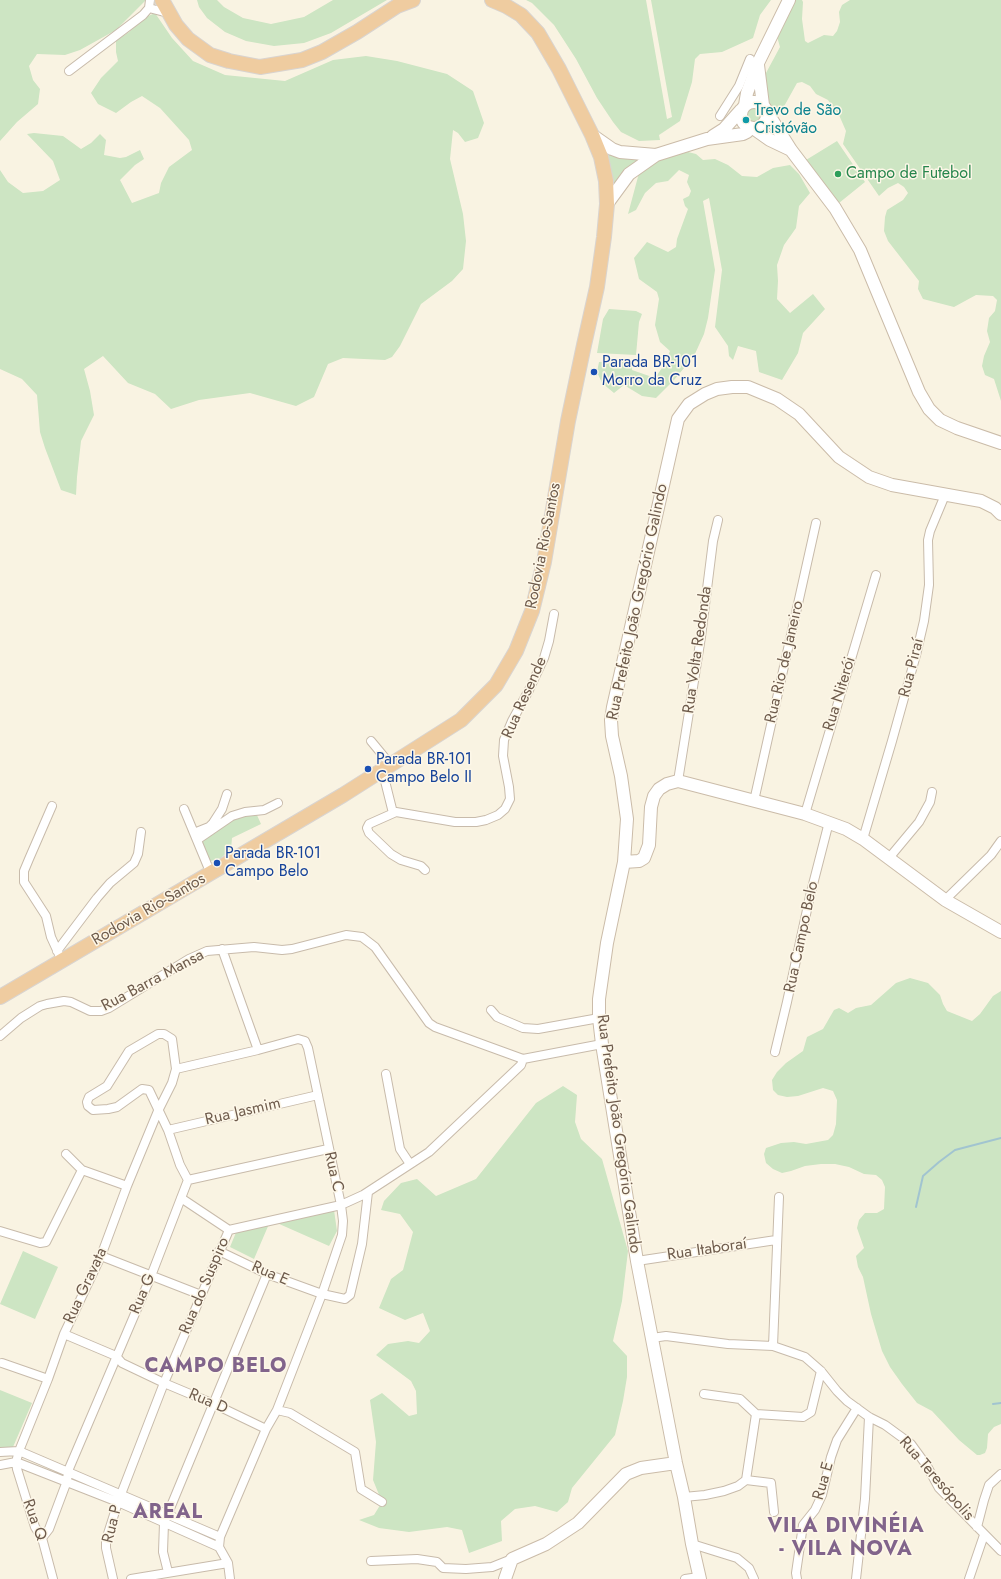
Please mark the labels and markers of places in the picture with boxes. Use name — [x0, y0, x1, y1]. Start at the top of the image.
place label: Trevo de São Cristóvão — [754, 101, 841, 139]
marker: Trevo de São Cristóvão — [741, 115, 751, 125]
place label: Campo de Futebol — [846, 164, 972, 184]
marker: Campo de Futebol — [833, 169, 843, 179]
place label: Parada BR-101 Morro da Cruz — [602, 353, 702, 391]
marker: Parada BR-101 Morro da Cruz — [589, 367, 599, 377]
place label: Parada BR-101 Campo Belo II — [376, 750, 472, 788]
marker: Parada BR-101 Campo Belo II — [363, 764, 373, 774]
place label: Parada BR-101 Campo Belo — [225, 844, 321, 882]
marker: Parada BR-101 Campo Belo — [212, 858, 222, 868]

